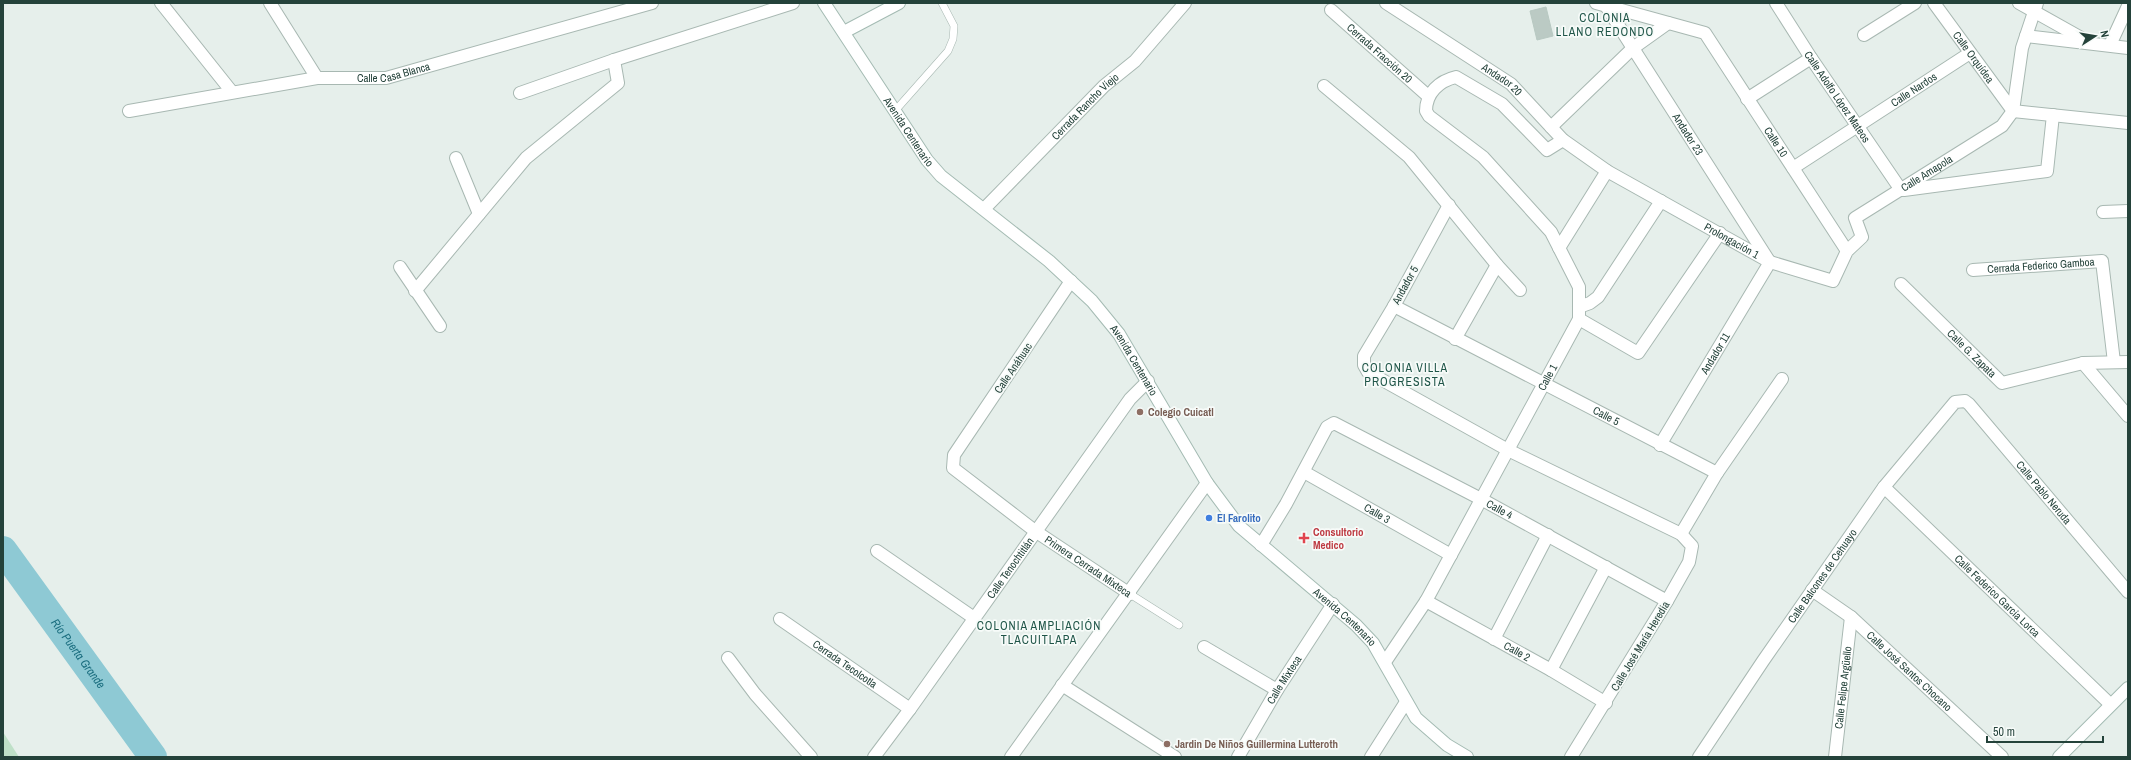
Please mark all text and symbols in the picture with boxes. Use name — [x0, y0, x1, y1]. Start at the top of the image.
district label: COLONIA LLANO REDONDO — [1556, 10, 1654, 40]
north arrow — [2075, 16, 2115, 56]
street label: Cerrada Fracción 20 — [1344, 20, 1415, 86]
street label: Calle Orquídea — [1950, 28, 1997, 86]
text: N — [2097, 29, 2112, 39]
street label: Calle Adolfo López Mateos — [1801, 48, 1874, 145]
street label: Calle Casa Blanca — [357, 59, 432, 85]
street label: Andador 20 — [1478, 59, 1525, 99]
street label: Calle Nardos — [1888, 69, 1940, 110]
street label: Cerrada Rancho Viejo — [1048, 70, 1121, 143]
street label: Avenida Centenario — [880, 94, 936, 169]
street label: Andador 23 — [1669, 110, 1706, 158]
street label: Calle 10 — [1761, 124, 1791, 160]
street label: Calle Amapola — [1898, 152, 1955, 195]
street label: Prolongación 1 — [1702, 220, 1762, 262]
street label: Cerrada Federico Gamboa — [1987, 255, 2095, 276]
street label: Andador 5 — [1388, 263, 1421, 307]
street label: Avenida Centenario — [1107, 321, 1161, 398]
street label: Calle G. Zapata — [1944, 326, 1999, 380]
street label: Andador 11 — [1697, 330, 1733, 378]
street label: Calle Anáhuac — [991, 340, 1035, 396]
district label: COLONIA VILLA PROGRESISTA — [1362, 360, 1448, 390]
street label: Calle 1 — [1535, 362, 1560, 393]
street label: Calle 5 — [1591, 403, 1622, 428]
place label: Colegio Cuicatl — [1148, 405, 1214, 419]
marker: Colegio Cuicatl — [1135, 407, 1145, 417]
street label: Calle Pablo Neruda — [2013, 458, 2075, 527]
street label: Calle 4 — [1484, 496, 1515, 522]
street label: Calle 3 — [1361, 500, 1393, 526]
place label: El Farolito — [1217, 511, 1261, 525]
marker: El Farolito — [1204, 513, 1214, 523]
place label: Consultorio Medico — [1313, 525, 1364, 552]
street label: Calle Balcones de Cehuayo — [1785, 526, 1860, 626]
street label: Primera Cerrada Mixteca — [1042, 532, 1134, 600]
marker: Consultorio Medico — [1298, 532, 1310, 544]
street label: Calle Tenochtitlán — [984, 535, 1037, 601]
street label: Calle Federico García Lorca — [1952, 551, 2043, 640]
street label: Avenida Centenario — [1310, 584, 1379, 649]
street label: Calle José María Heredia — [1608, 599, 1672, 693]
water label: Río Puerta Grande — [47, 615, 109, 692]
district label: COLONIA AMPLIACIÓN TLACUITLAPA — [977, 618, 1101, 648]
street label: Calle José Santos Chocano — [1864, 628, 1955, 714]
street label: Cerrada Tecolcotla — [810, 637, 880, 691]
street label: Calle 2 — [1501, 638, 1533, 664]
street label: Calle Felipe Argüello — [1831, 645, 1855, 730]
street label: Calle Mixteca — [1263, 653, 1305, 706]
scale bar — [1987, 718, 2103, 744]
text: 50 m — [1993, 724, 2015, 740]
place label: Jardin De Niños Guillermina Lutteroth — [1175, 737, 1338, 751]
marker: Jardin De Niños Guillermina Lutteroth — [1162, 739, 1172, 749]

